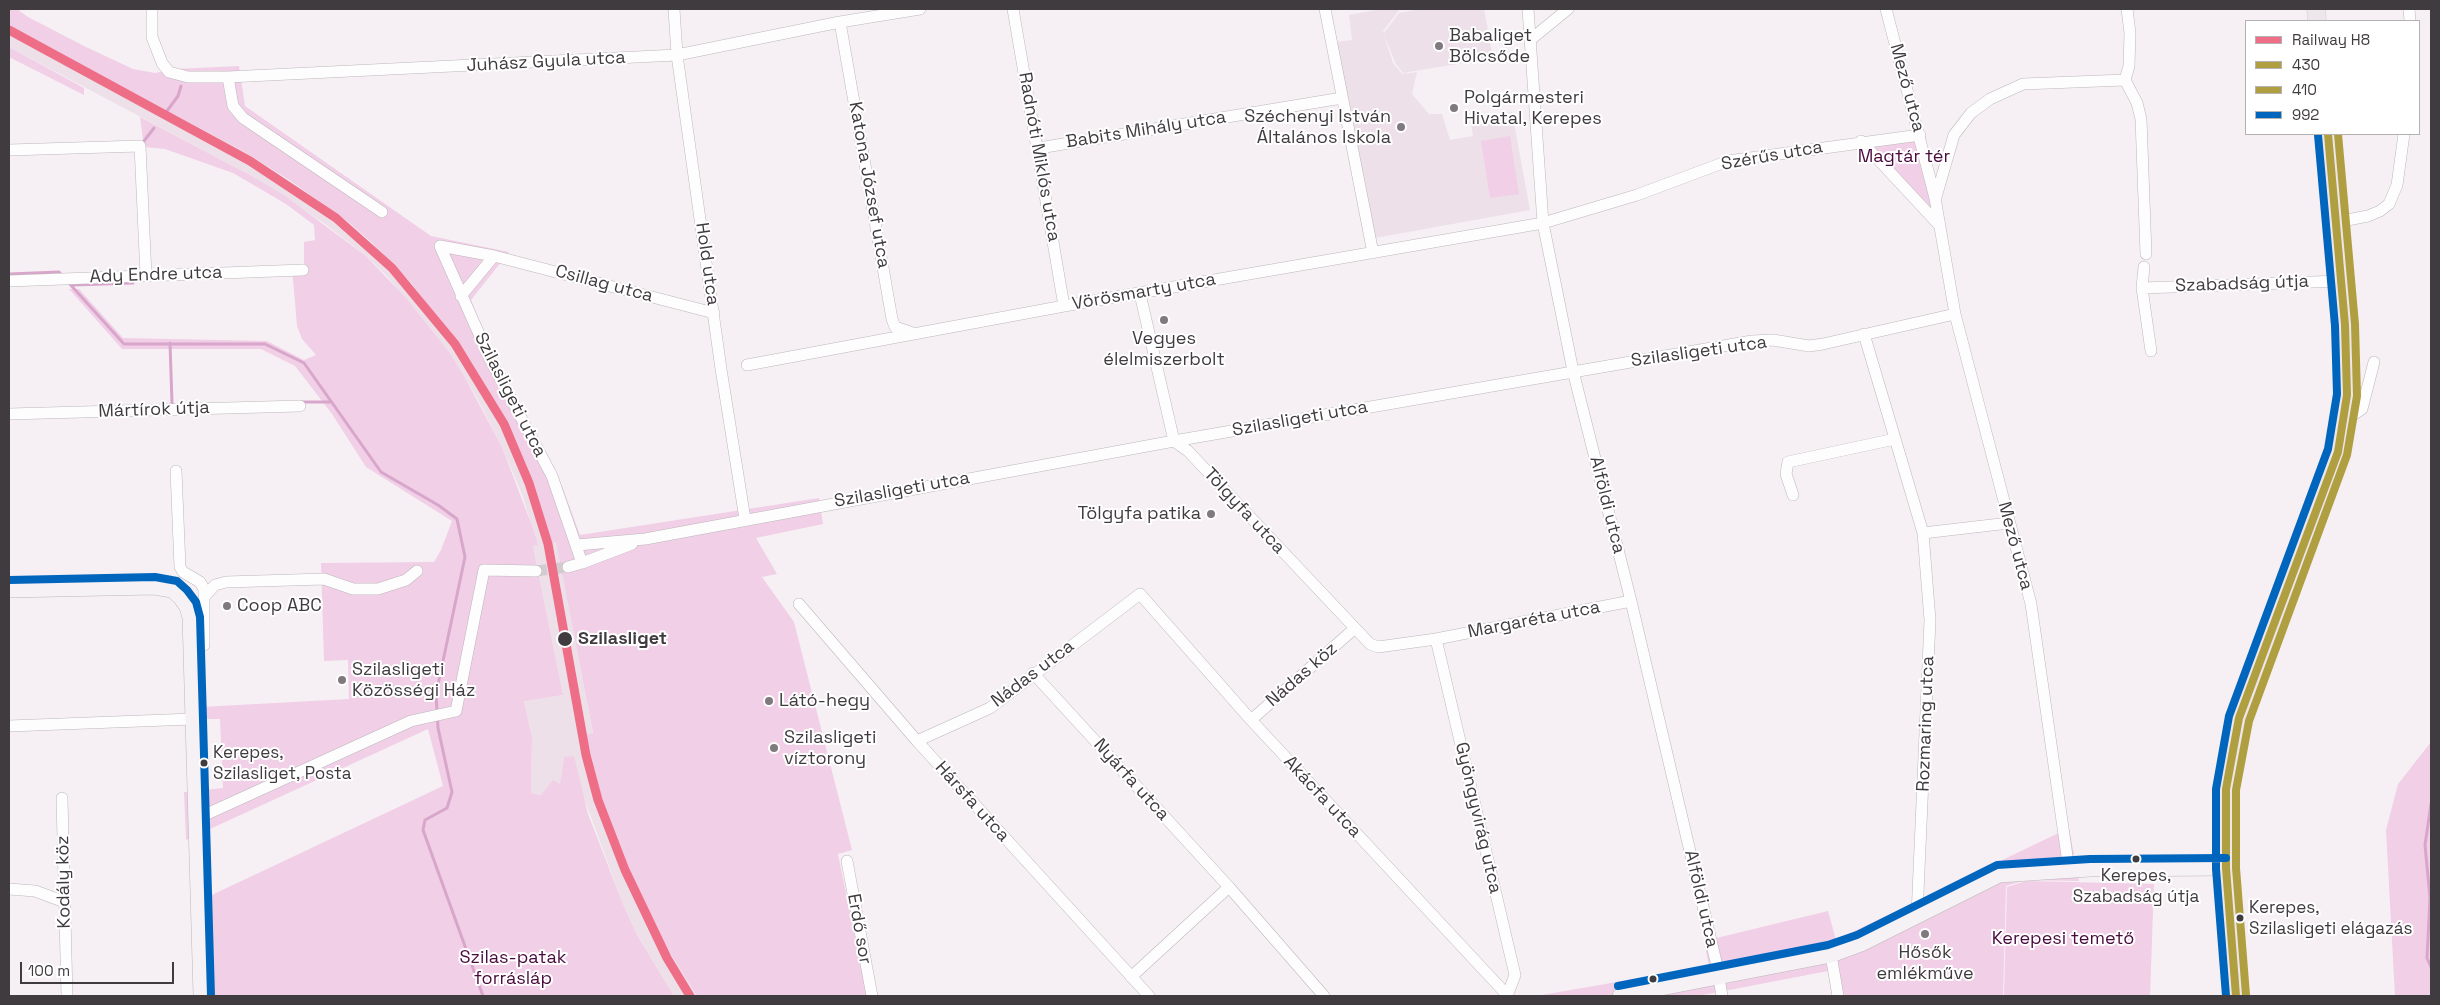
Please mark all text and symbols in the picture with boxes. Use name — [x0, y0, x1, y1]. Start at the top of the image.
legend — [2245, 20, 2420, 135]
place label: Babaliget Bölcsőde — [1449, 25, 1532, 68]
text: Railway H8 — [2292, 30, 2370, 49]
marker: Babaliget Bölcsőde — [1433, 40, 1445, 52]
street label: Mező utca — [1885, 41, 1929, 135]
street label: Juhász Gyula utca — [466, 47, 626, 77]
text: 430 — [2292, 55, 2320, 74]
street label: Radnóti Miklós utca — [1013, 71, 1065, 243]
text: 410 — [2292, 80, 2317, 99]
place label: Polgármesteri Hivatal, Kerepes — [1464, 87, 1602, 130]
street label: Katona József utca — [844, 100, 894, 270]
marker: Polgármesteri Hivatal, Kerepes — [1448, 102, 1460, 114]
text: 992 — [2292, 105, 2319, 124]
place label: Széchenyi István Általános Iskola — [1244, 106, 1391, 148]
street label: Babits Mihály utca — [1064, 107, 1228, 153]
marker: Széchenyi István Általános Iskola — [1395, 121, 1407, 133]
street label: Szérűs utca — [1720, 136, 1824, 176]
park label: Magtár tér — [1858, 146, 1950, 168]
street label: Hold utca — [690, 221, 724, 307]
street label: Csillag utca — [553, 261, 655, 307]
street label: Ady Endre utca — [89, 262, 223, 288]
street label: Vörösmarty utca — [1071, 269, 1217, 315]
street label: Szabadság útja — [2175, 271, 2309, 297]
marker: Vegyes élelmiszerbolt — [1158, 314, 1170, 326]
place label: Vegyes élelmiszerbolt — [1103, 328, 1225, 370]
street label: Szilasligeti utca — [469, 329, 551, 461]
street label: Szilasligeti utca — [1630, 332, 1768, 372]
street label: Szilasligeti utca — [1231, 396, 1369, 442]
street label: Mártírok útja — [98, 397, 210, 423]
street label: Alföldi utca — [1584, 454, 1630, 556]
street label: Tölgyfa utca — [1199, 464, 1289, 558]
street label: Szilasligeti utca — [833, 467, 971, 513]
street label: Mező utca — [1993, 499, 2037, 593]
place label: Tölgyfa patika — [1077, 503, 1201, 525]
marker: Tölgyfa patika — [1205, 508, 1217, 520]
place label: Coop ABC — [237, 595, 322, 617]
street label: Margaréta utca — [1466, 597, 1602, 643]
marker: Coop ABC — [221, 600, 233, 612]
place label: Szilasliget — [578, 628, 667, 650]
marker: Szilasliget — [556, 630, 574, 648]
street label: Nádas utca — [987, 636, 1079, 712]
street label: Nádas köz — [1262, 638, 1342, 712]
street label: Rozmaring utca — [1913, 656, 1939, 792]
place label: Szilasligeti Közösségi Ház — [352, 659, 475, 702]
marker: Szilasligeti Közösségi Ház — [336, 674, 348, 686]
place label: Látó-hegy — [779, 690, 870, 712]
marker: Látó-hegy — [763, 695, 775, 707]
place label: Szilasligeti víztorony — [784, 727, 876, 770]
street label: Nyárfa utca — [1089, 735, 1173, 825]
street label: Gyöngyvirág utca — [1450, 740, 1506, 896]
marker: Szilasligeti víztorony — [768, 742, 780, 754]
place label: Kerepes, Szilasliget, Posta — [213, 743, 351, 783]
street label: Akácfa utca — [1279, 752, 1365, 842]
street label: Hársfa utca — [930, 757, 1014, 847]
marker: Kerepes, Szilasliget, Posta — [199, 758, 209, 768]
street label: Kodály köz — [52, 835, 76, 929]
street label: Alföldi utca — [1679, 848, 1723, 950]
marker: Kerepes, Szabadság útja — [2131, 854, 2141, 864]
place label: Kerepes, Szabadság útja — [2073, 866, 2199, 906]
street label: Erdő sor — [842, 892, 876, 966]
place label: Kerepes, Szilasligeti elágazás — [2249, 898, 2413, 938]
marker: Kerepes, Szilasligeti elágazás — [2235, 913, 2245, 923]
marker: Hősők emlékműve — [1919, 928, 1931, 940]
park label: Kerepesi temető — [1992, 928, 2134, 950]
place label: Hősők emlékműve — [1876, 942, 1974, 984]
park label: Szilas-patak forrásláp — [460, 947, 566, 990]
scale bar — [22, 952, 176, 984]
text: 100 m — [28, 961, 70, 980]
unlabelled marker — [1648, 974, 1658, 984]

